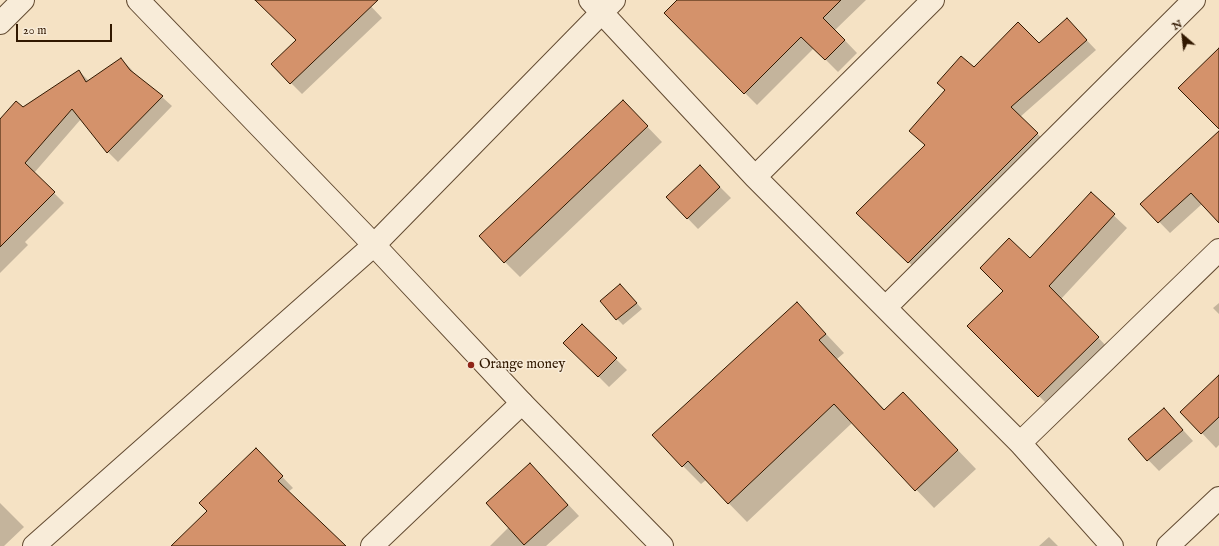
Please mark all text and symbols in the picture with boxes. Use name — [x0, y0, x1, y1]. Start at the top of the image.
scale bar — [18, 16, 114, 42]
north arrow — [1163, 16, 1203, 56]
text: N — [1170, 17, 1185, 34]
text: 20 m — [23, 23, 46, 38]
place label: Orange money — [479, 357, 565, 373]
marker: Orange money — [466, 360, 476, 370]

